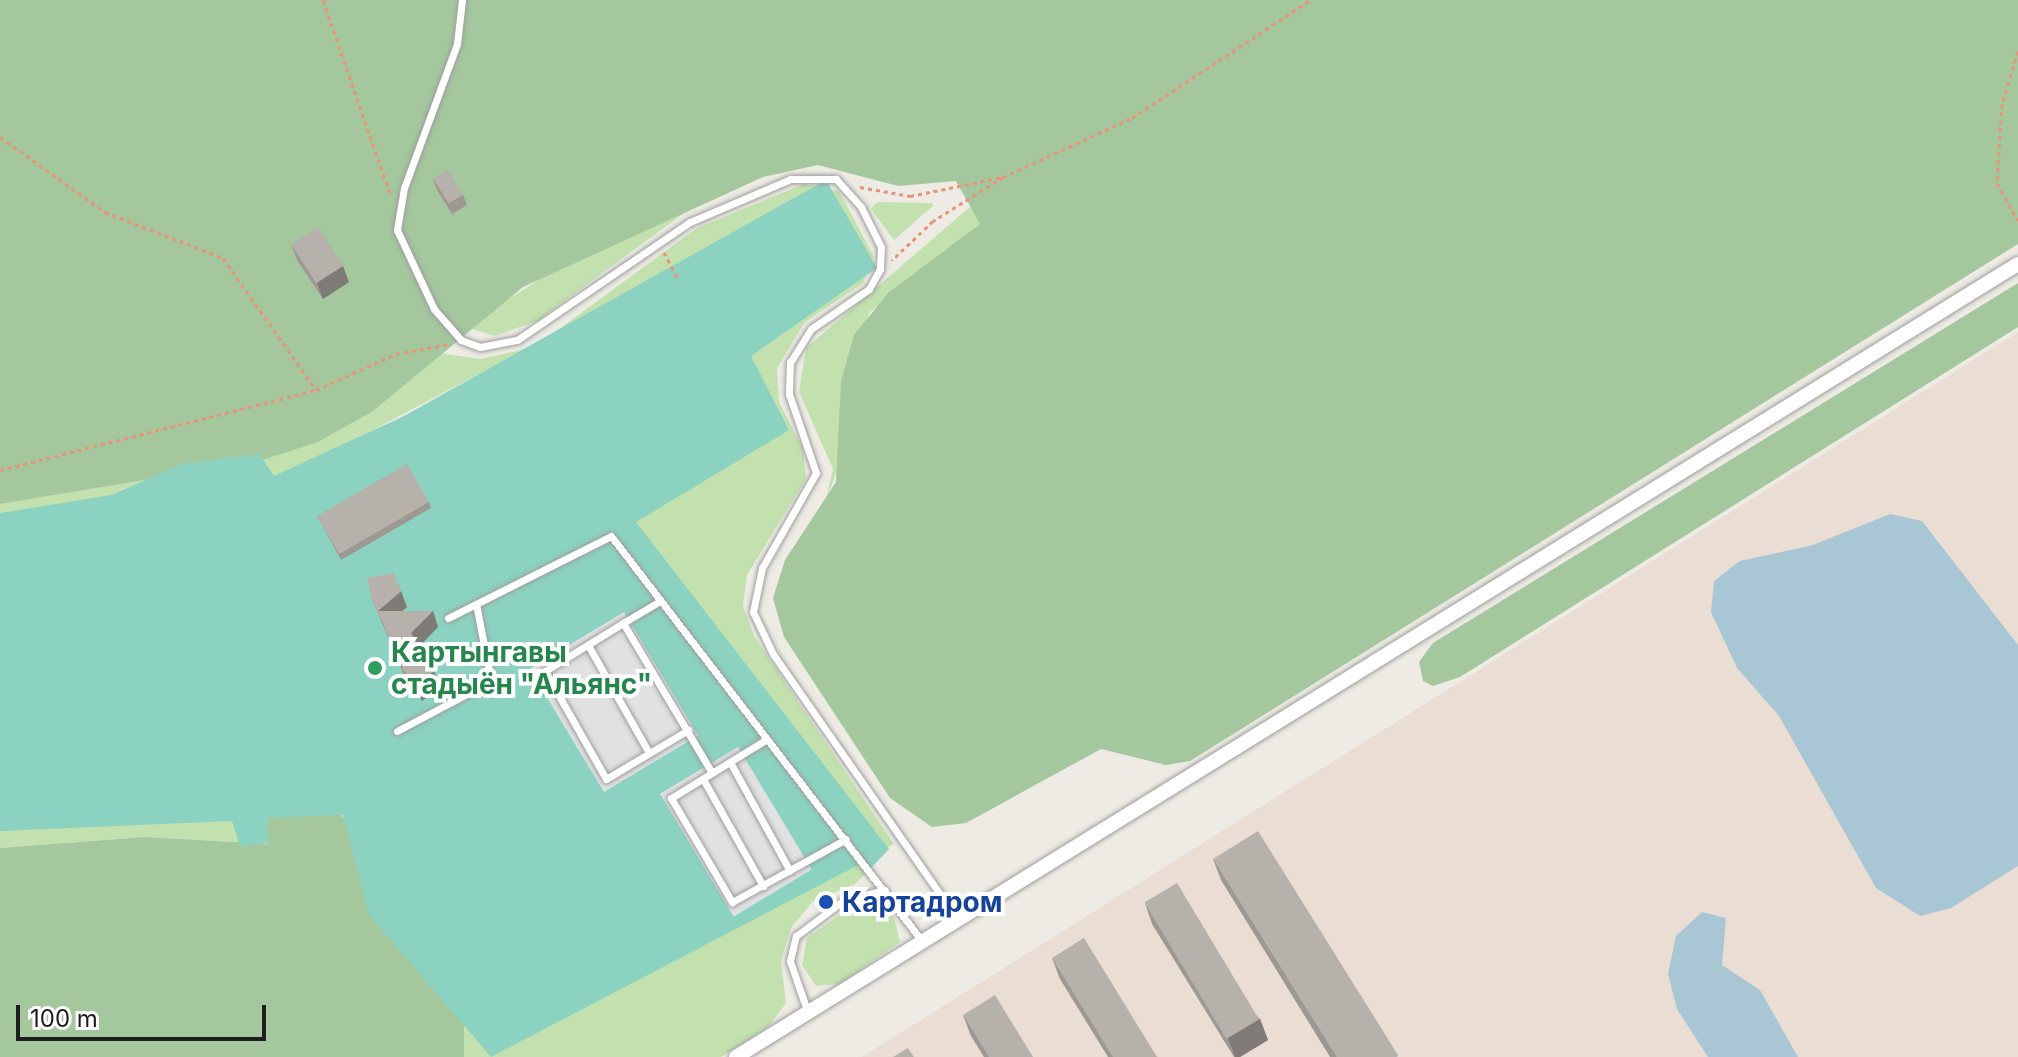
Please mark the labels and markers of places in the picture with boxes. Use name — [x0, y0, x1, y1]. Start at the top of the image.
place label: Картынгавы стадыён "Альянс" — [391, 635, 652, 701]
marker: Картынгавы стадыён "Альянс" — [366, 659, 384, 677]
place label: Картадром — [842, 885, 1002, 919]
marker: Картадром — [817, 893, 835, 911]

